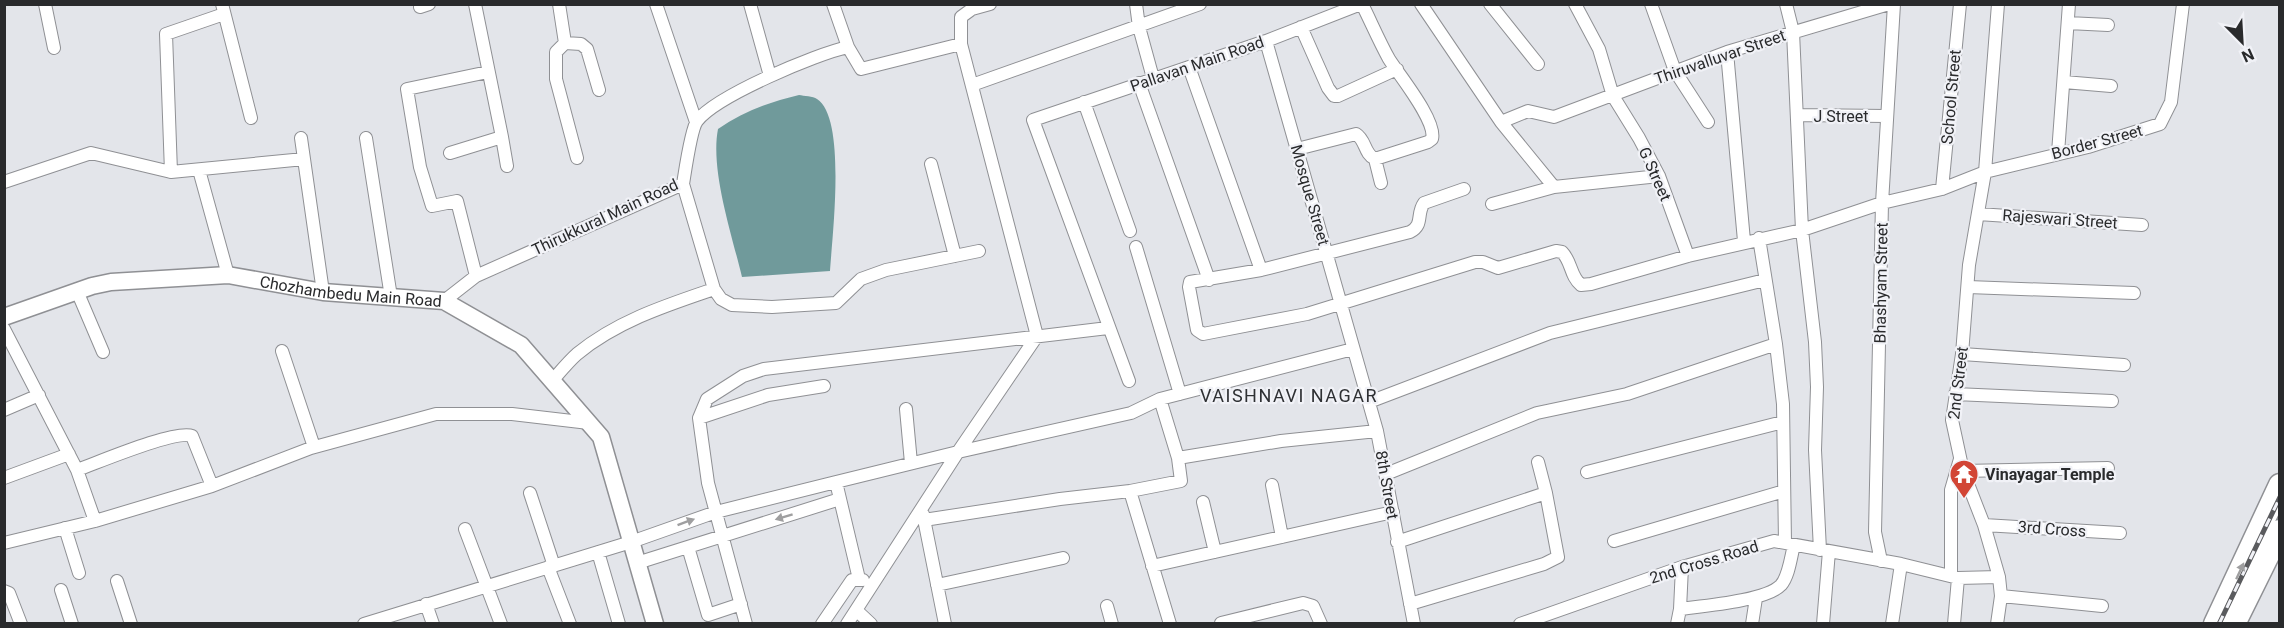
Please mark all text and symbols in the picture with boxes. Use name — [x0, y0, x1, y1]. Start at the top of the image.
north arrow — [2212, 12, 2272, 72]
street label: Thiruvalluvar Street — [1652, 26, 1788, 88]
street label: Pallavan Main Road — [1128, 32, 1266, 96]
text: N — [2239, 44, 2257, 66]
street label: School Street — [1937, 49, 1965, 145]
street label: J Street — [1813, 107, 1869, 126]
street label: Border Street — [2049, 121, 2145, 163]
street label: Mosque Street — [1287, 142, 1333, 248]
street label: G Street — [1635, 144, 1675, 204]
street label: Thirukkural Main Road — [529, 175, 681, 259]
street label: Rajeswari Street — [2002, 205, 2118, 233]
street label: Bhashyam Street — [1870, 222, 1892, 344]
street label: Chozhambedu Main Road — [258, 271, 442, 310]
street label: 2nd Street — [1944, 346, 1972, 420]
district label: VAISHNAVI NAGAR — [1200, 385, 1378, 406]
street label: 8th Street — [1372, 449, 1402, 521]
temple icon: Vinayagar Temple — [1948, 458, 1980, 500]
place label: Vinayagar Temple — [1985, 465, 2115, 484]
one-way arrow — [775, 513, 793, 522]
one-way arrow — [677, 517, 695, 527]
street label: 3rd Cross — [2017, 517, 2087, 541]
street label: 2nd Cross Road — [1647, 536, 1761, 588]
one-way arrow — [2235, 562, 2244, 579]

